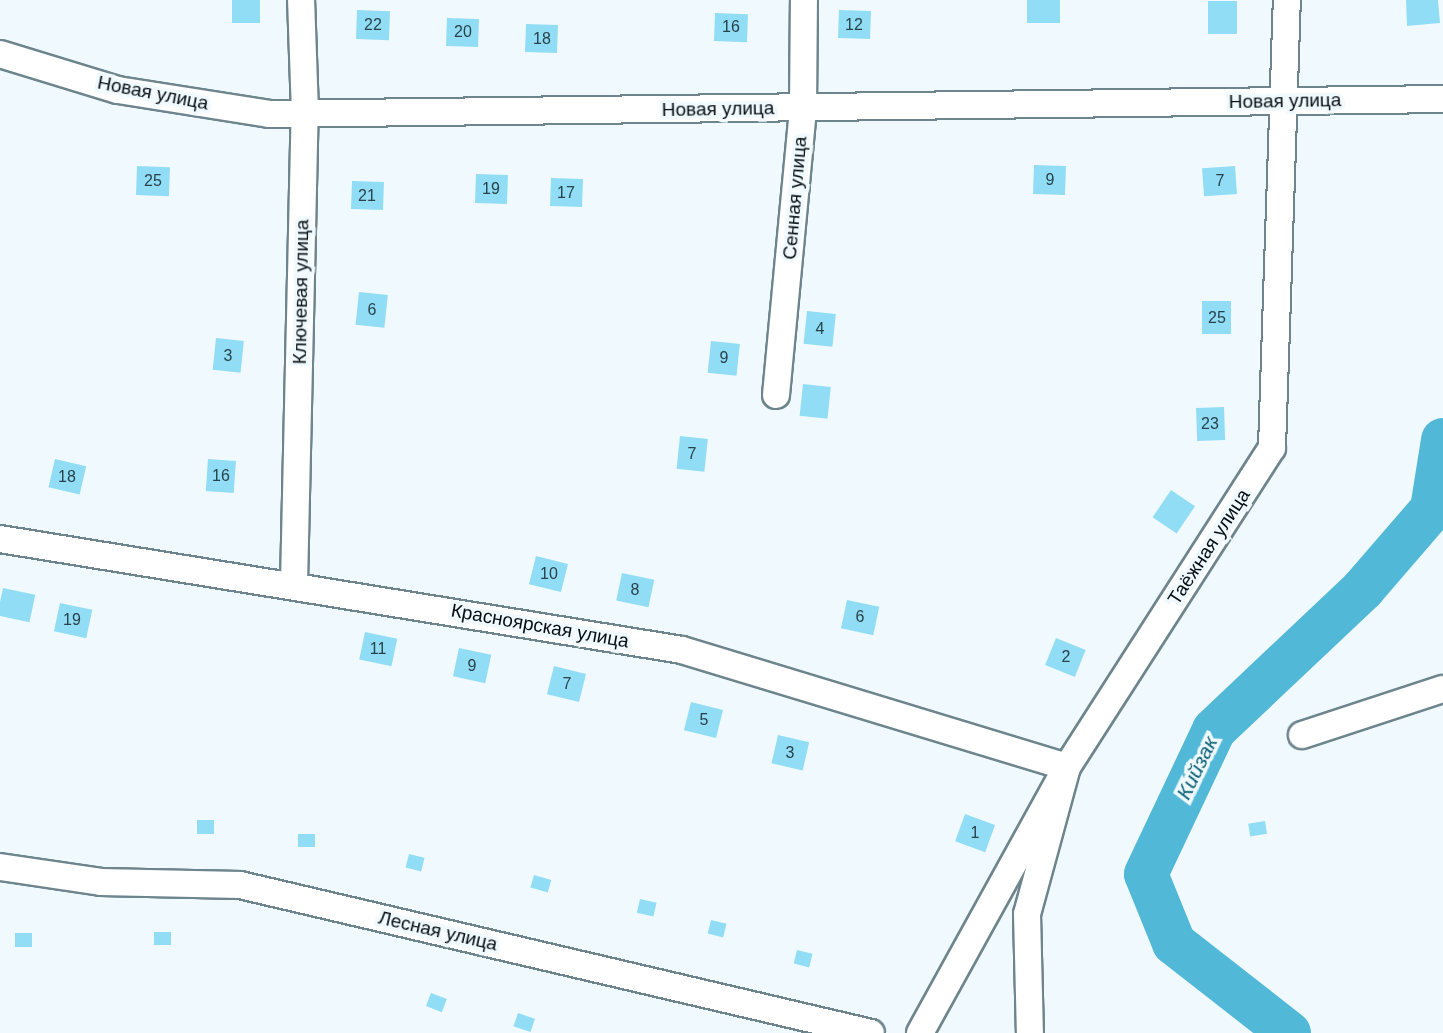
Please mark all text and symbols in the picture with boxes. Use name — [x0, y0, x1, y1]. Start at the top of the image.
house number: 22 — [364, 15, 382, 35]
house number: 12 — [845, 15, 863, 35]
house number: 16 — [722, 17, 740, 37]
house number: 20 — [454, 22, 472, 42]
house number: 18 — [533, 29, 551, 49]
street label: Новая улица — [96, 71, 210, 115]
street label: Новая улица — [1229, 89, 1341, 113]
street label: Новая улица — [662, 97, 774, 121]
street label: Сенная улица — [778, 135, 812, 261]
house number: 9 — [1046, 170, 1054, 190]
house number: 25 — [144, 171, 162, 191]
house number: 7 — [1216, 171, 1224, 191]
house number: 19 — [482, 179, 500, 199]
house number: 17 — [557, 183, 575, 203]
house number: 21 — [358, 186, 376, 206]
street label: Ключевая улица — [288, 219, 314, 365]
house number: 6 — [368, 300, 376, 320]
house number: 25 — [1208, 308, 1226, 328]
house number: 4 — [816, 319, 824, 339]
house number: 3 — [224, 346, 232, 366]
house number: 9 — [720, 348, 728, 368]
house number: 23 — [1201, 414, 1219, 434]
house number: 7 — [688, 444, 696, 464]
house number: 16 — [212, 466, 230, 486]
house number: 18 — [58, 467, 76, 487]
street label: Таёжная улица — [1163, 485, 1255, 609]
house number: 10 — [540, 564, 558, 584]
house number: 8 — [631, 580, 639, 600]
street label: Красноярская улица — [449, 599, 631, 653]
house number: 6 — [856, 607, 864, 627]
house number: 19 — [63, 610, 81, 630]
house number: 11 — [370, 639, 386, 659]
house number: 2 — [1062, 647, 1070, 667]
house number: 9 — [468, 656, 476, 676]
house number: 7 — [563, 674, 571, 694]
house number: 5 — [700, 710, 708, 730]
water label: Кийзак — [1171, 732, 1223, 804]
house number: 3 — [786, 743, 794, 763]
house number: 1 — [971, 823, 979, 843]
street label: Лесная улица — [376, 906, 500, 956]

